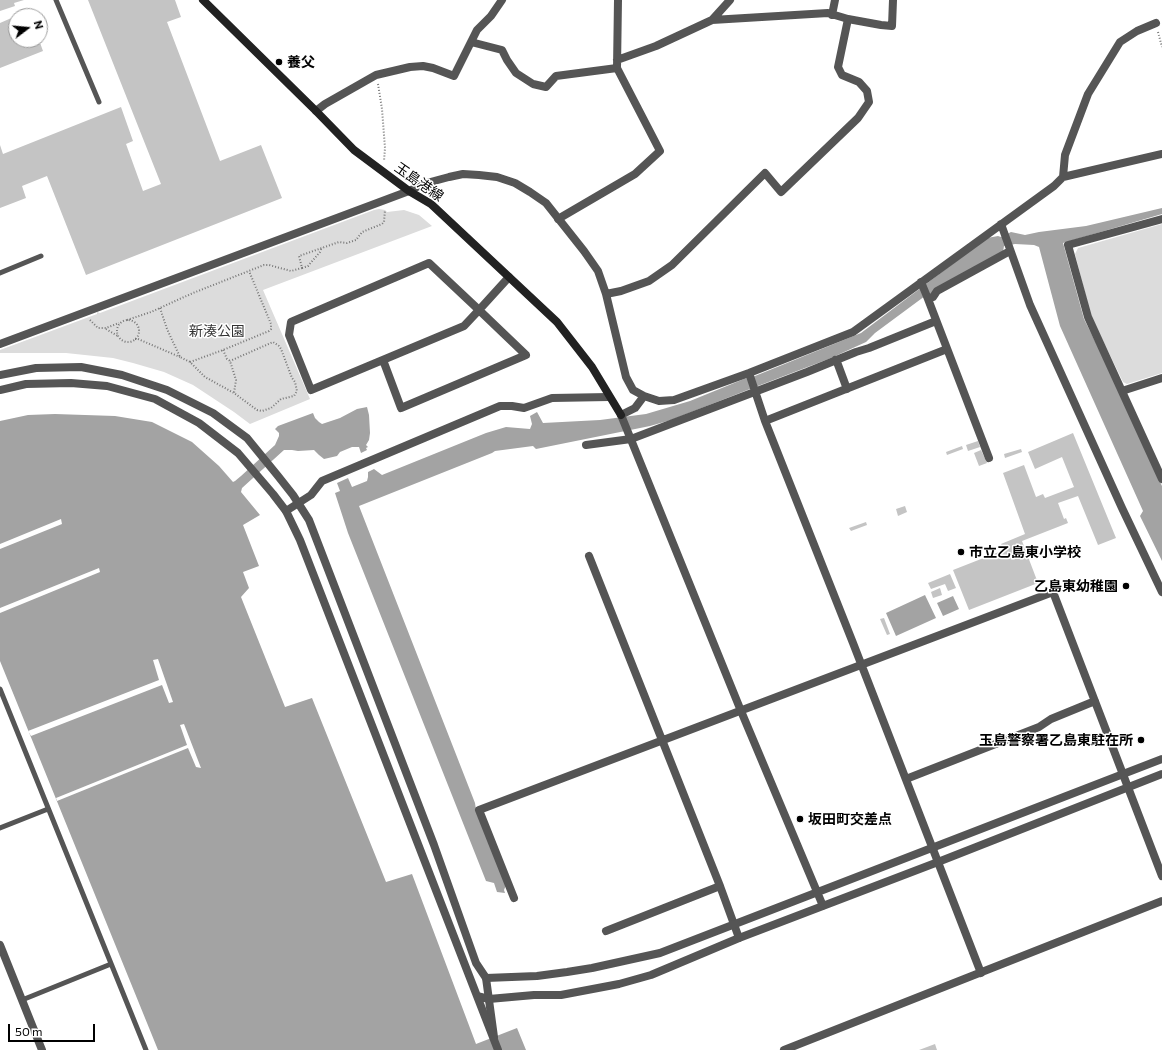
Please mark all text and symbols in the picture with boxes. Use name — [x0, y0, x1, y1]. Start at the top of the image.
north arrow — [8, 8, 48, 48]
text: N — [32, 19, 46, 31]
place label: 養父 — [287, 54, 315, 70]
marker: 養父 — [274, 57, 284, 67]
street label: 玉島港線 — [391, 159, 447, 205]
park label: 新湊公園 — [189, 323, 245, 339]
place label: 市立乙島東小学校 — [969, 544, 1081, 560]
marker: 市立乙島東小学校 — [956, 547, 966, 557]
place label: 乙島東幼稚園 — [1034, 578, 1118, 594]
marker: 乙島東幼稚園 — [1121, 581, 1131, 591]
place label: 玉島警察署乙島東駐在所 — [979, 732, 1133, 748]
marker: 玉島警察署乙島東駐在所 — [1136, 735, 1146, 745]
place label: 坂田町交差点 — [808, 811, 892, 827]
marker: 坂田町交差点 — [795, 814, 805, 824]
scale bar — [10, 1016, 97, 1042]
text: 50 m — [15, 1024, 43, 1038]

